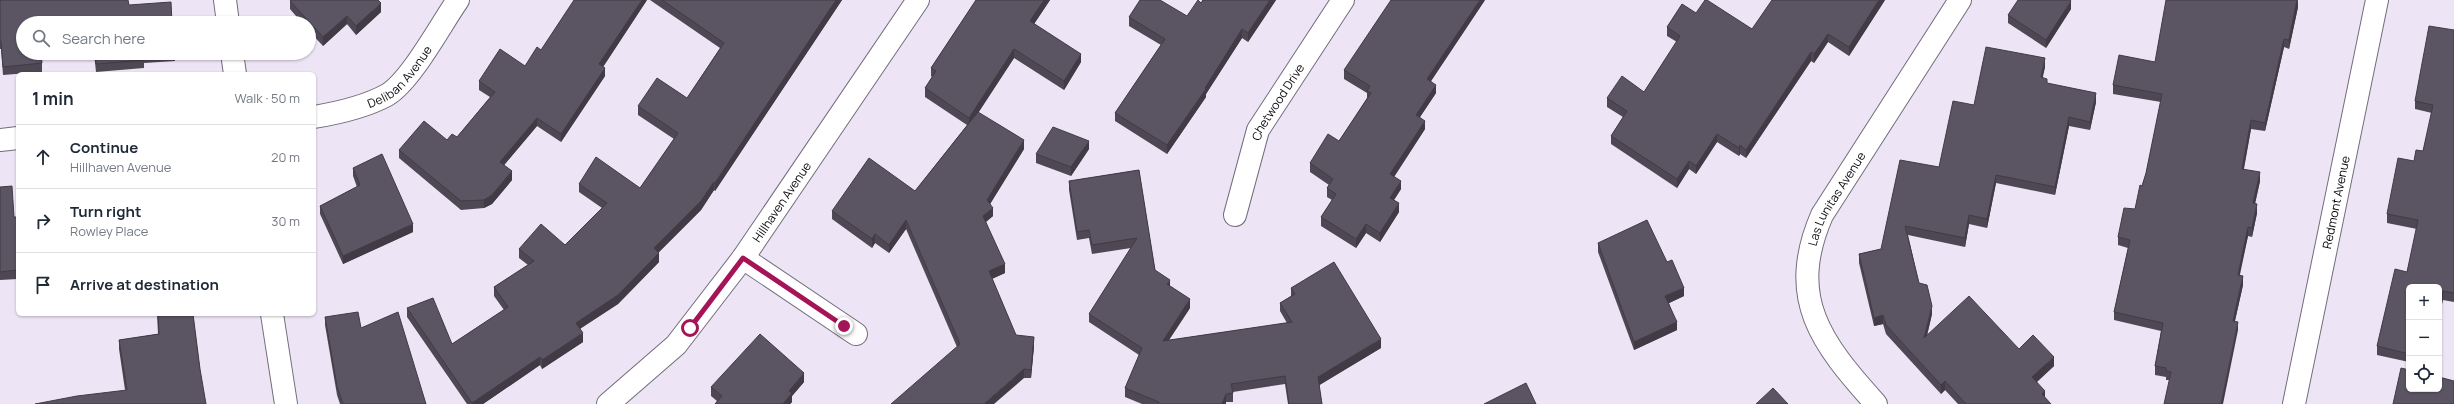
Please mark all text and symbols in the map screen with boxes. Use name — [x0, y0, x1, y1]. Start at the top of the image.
search box — [16, 16, 316, 60]
icon: search — [30, 27, 52, 49]
text: Search here — [62, 28, 145, 49]
street label: Deliban Avenue — [365, 42, 435, 112]
street label: Chetwood Drive — [1247, 60, 1308, 142]
text: 1 min — [32, 87, 74, 110]
text: Walk · 50 m — [235, 89, 300, 107]
text: Continue — [70, 137, 138, 158]
icon: ahead — [32, 146, 54, 168]
text: 20 m — [271, 148, 300, 166]
street label: Las Lunitas Avenue — [1803, 148, 1869, 248]
street label: Redmont Avenue — [2318, 154, 2353, 250]
text: Hillhaven Avenue — [70, 158, 171, 176]
street label: Hillhaven Avenue — [748, 158, 815, 245]
text: Turn right — [70, 201, 141, 222]
icon: right — [32, 210, 54, 232]
text: 30 m — [271, 212, 300, 230]
text: Rowley Place — [70, 222, 148, 240]
icon: arrive — [32, 274, 54, 296]
text: Arrive at destination — [70, 274, 219, 295]
map controls — [2406, 284, 2442, 392]
button: + — [2406, 284, 2442, 320]
route end — [835, 317, 853, 335]
route start — [681, 319, 699, 337]
button: − — [2406, 320, 2442, 356]
button: locate — [2406, 356, 2442, 392]

